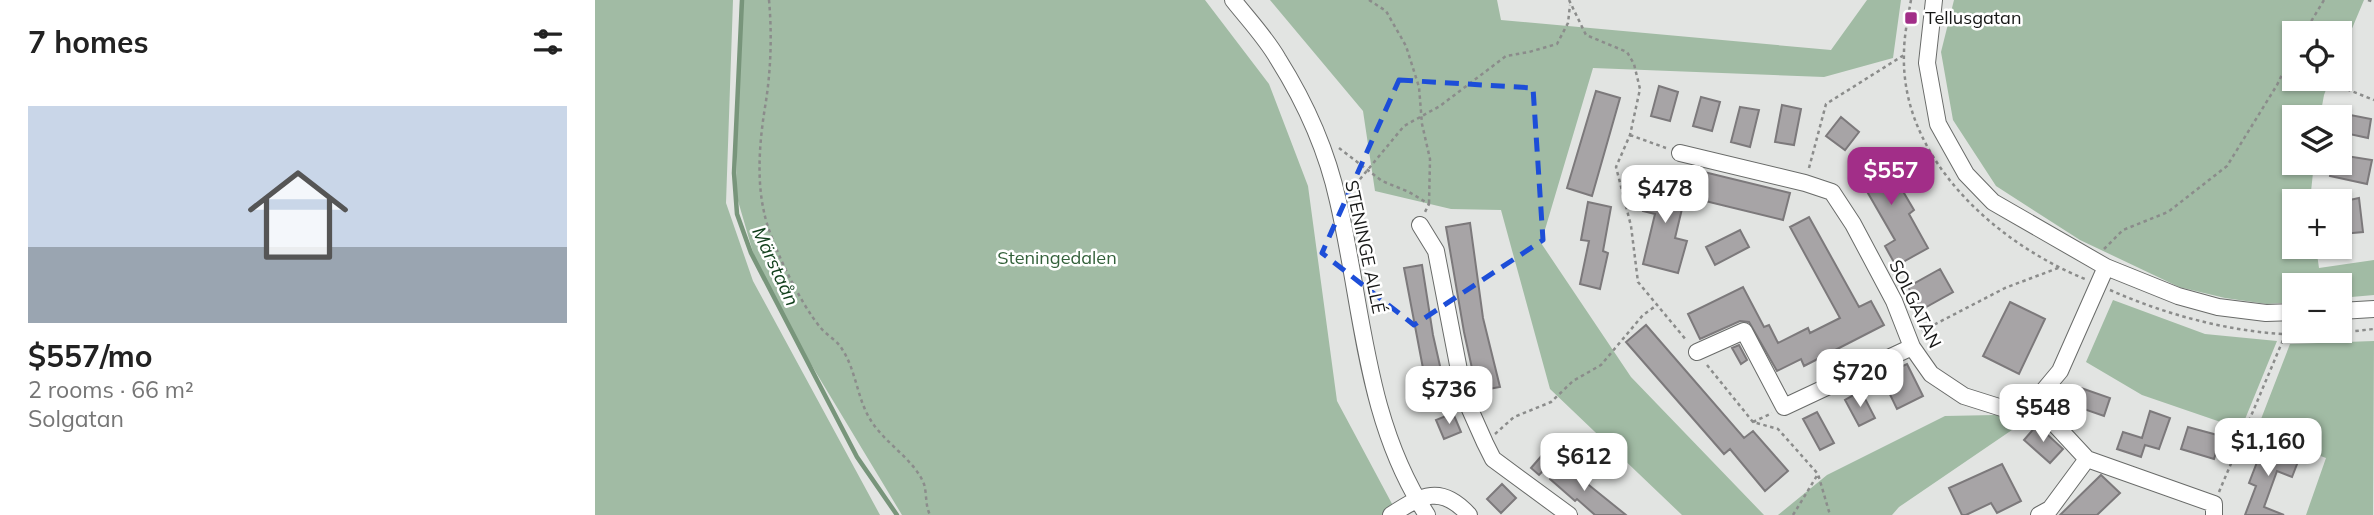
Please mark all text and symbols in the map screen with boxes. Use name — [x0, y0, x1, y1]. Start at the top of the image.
place label: Tellusgatan — [1925, 6, 2021, 29]
marker: Tellusgatan — [1903, 10, 1919, 26]
map controls — [2282, 21, 2352, 343]
button: locate — [2282, 21, 2352, 91]
text: 7 homes — [28, 23, 149, 61]
icon: filters — [529, 23, 567, 61]
button: layers — [2282, 105, 2352, 175]
pin: $557 — [1850, 148, 1932, 207]
icon: home — [235, 152, 361, 278]
text: $557 — [1863, 155, 1919, 184]
pin: $478 — [1624, 166, 1706, 225]
text: $478 — [1637, 173, 1693, 202]
street label: STENINGE ALLÉ — [1340, 178, 1391, 316]
button: + — [2282, 189, 2352, 259]
water label: Märstaån — [747, 223, 805, 309]
park label: Steningedalen — [997, 246, 1117, 269]
street label: SOLGATAN — [1884, 256, 1947, 352]
button: − — [2282, 273, 2352, 343]
text: $557/mo — [28, 337, 152, 375]
pin: $720 — [1819, 350, 1901, 409]
text: $720 — [1832, 357, 1888, 386]
pin: $736 — [1408, 366, 1490, 426]
text: $736 — [1421, 374, 1477, 403]
text: 2 rooms · 66 m² — [28, 375, 194, 404]
pin: $548 — [2002, 384, 2084, 444]
text: $548 — [2015, 392, 2071, 421]
text: Solgatan — [28, 404, 124, 433]
pin: $1,160 — [2211, 419, 2325, 478]
text: $1,160 — [2231, 426, 2305, 455]
pin: $612 — [1543, 434, 1625, 493]
text: $612 — [1556, 441, 1612, 470]

